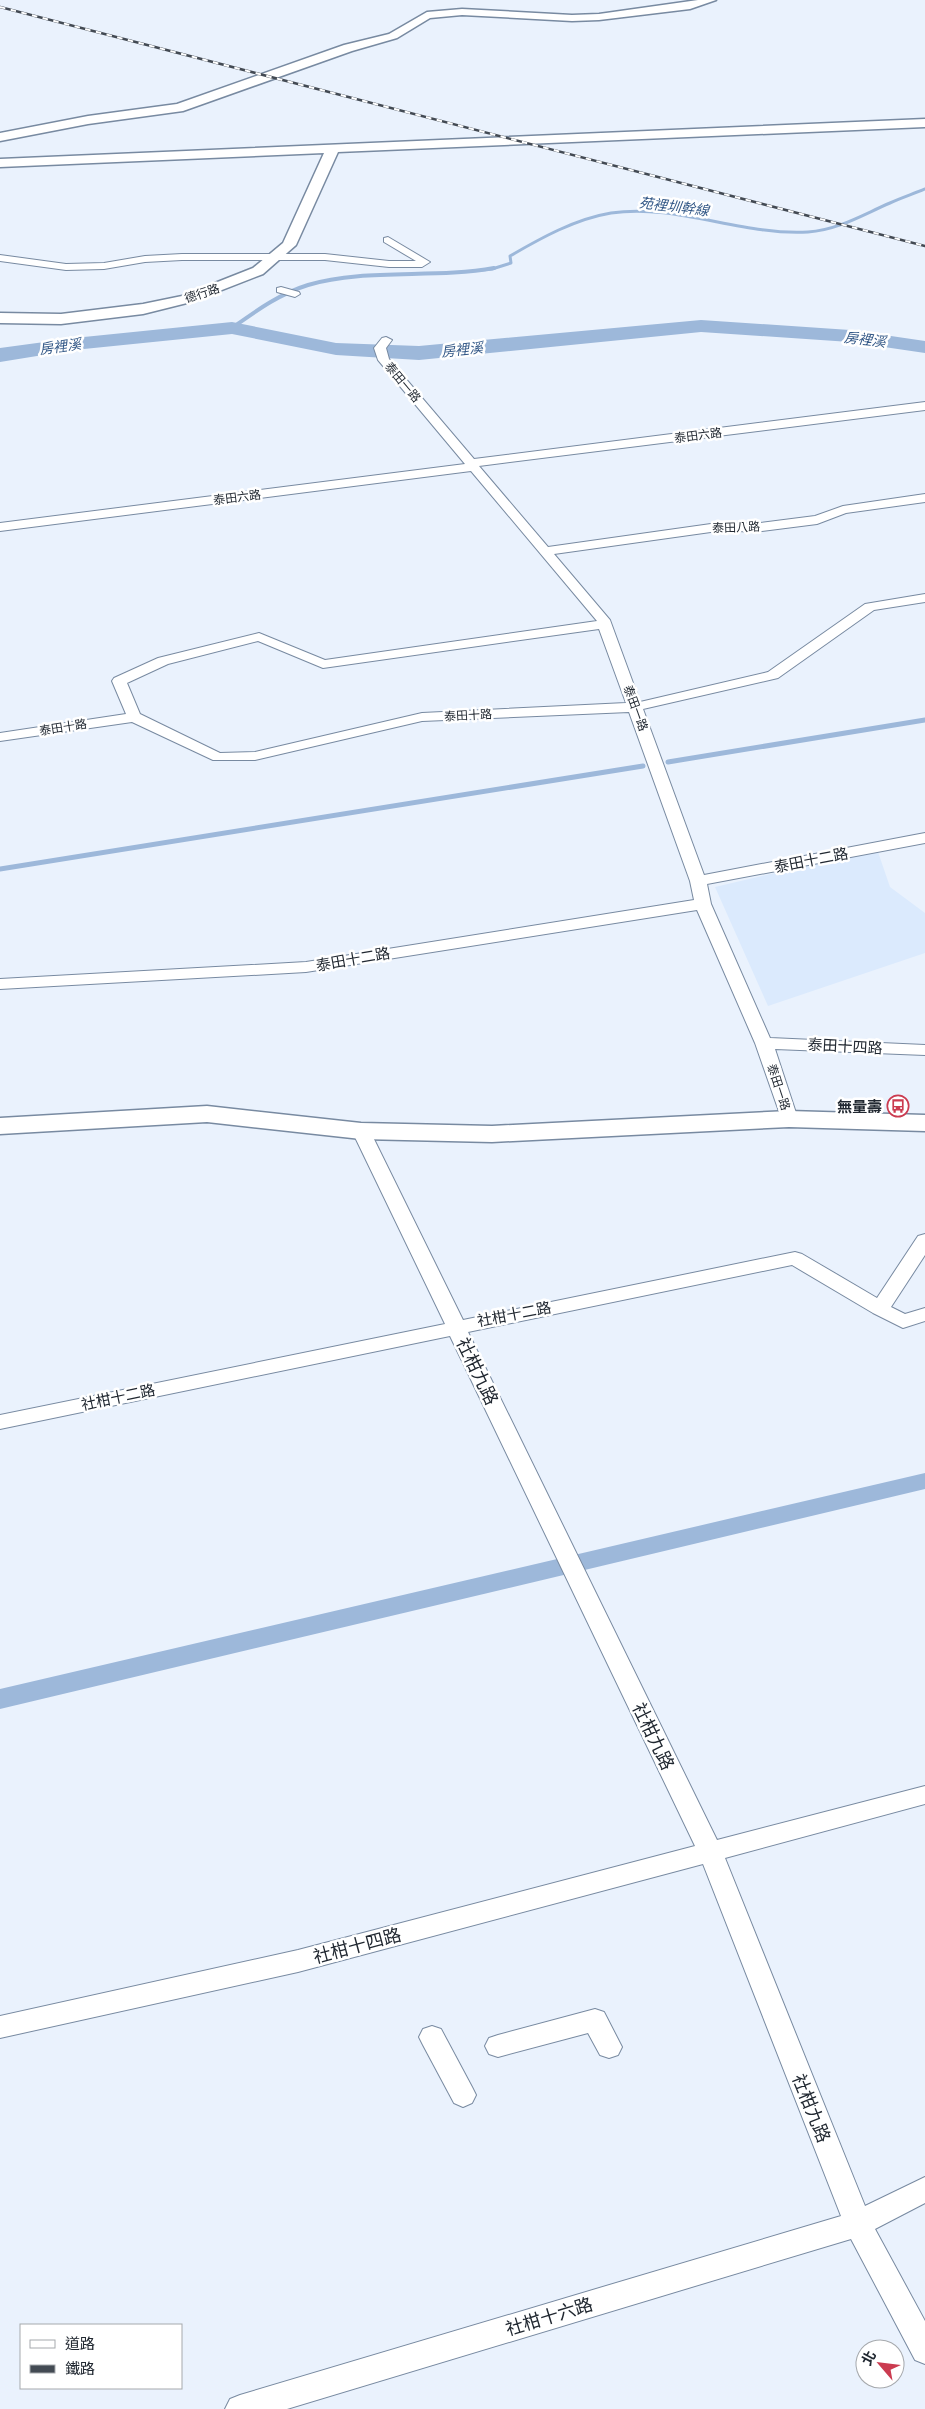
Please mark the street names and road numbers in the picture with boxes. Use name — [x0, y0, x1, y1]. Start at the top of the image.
street label: 德行路 — [182, 279, 222, 307]
street label: 泰田一路 — [381, 358, 425, 406]
street label: 泰田六路 — [673, 424, 723, 446]
street label: 泰田六路 — [212, 486, 262, 508]
street label: 泰田八路 — [712, 518, 760, 536]
street label: 泰田一路 — [620, 683, 652, 733]
street label: 泰田十路 — [444, 705, 492, 725]
street label: 泰田十路 — [38, 715, 88, 739]
street label: 泰田十二路 — [772, 843, 850, 877]
street label: 泰田十二路 — [314, 942, 392, 976]
street label: 泰田十四路 — [807, 1034, 883, 1058]
street label: 泰田一路 — [763, 1062, 795, 1112]
street label: 社柑十二路 — [475, 1297, 553, 1331]
street label: 社柑九路 — [451, 1333, 505, 1409]
street label: 社柑十二路 — [79, 1379, 157, 1415]
street label: 社柑九路 — [627, 1698, 681, 1774]
street label: 社柑十四路 — [310, 1922, 404, 1968]
street label: 社柑九路 — [787, 2070, 837, 2146]
street label: 社柑十六路 — [502, 2291, 596, 2341]

